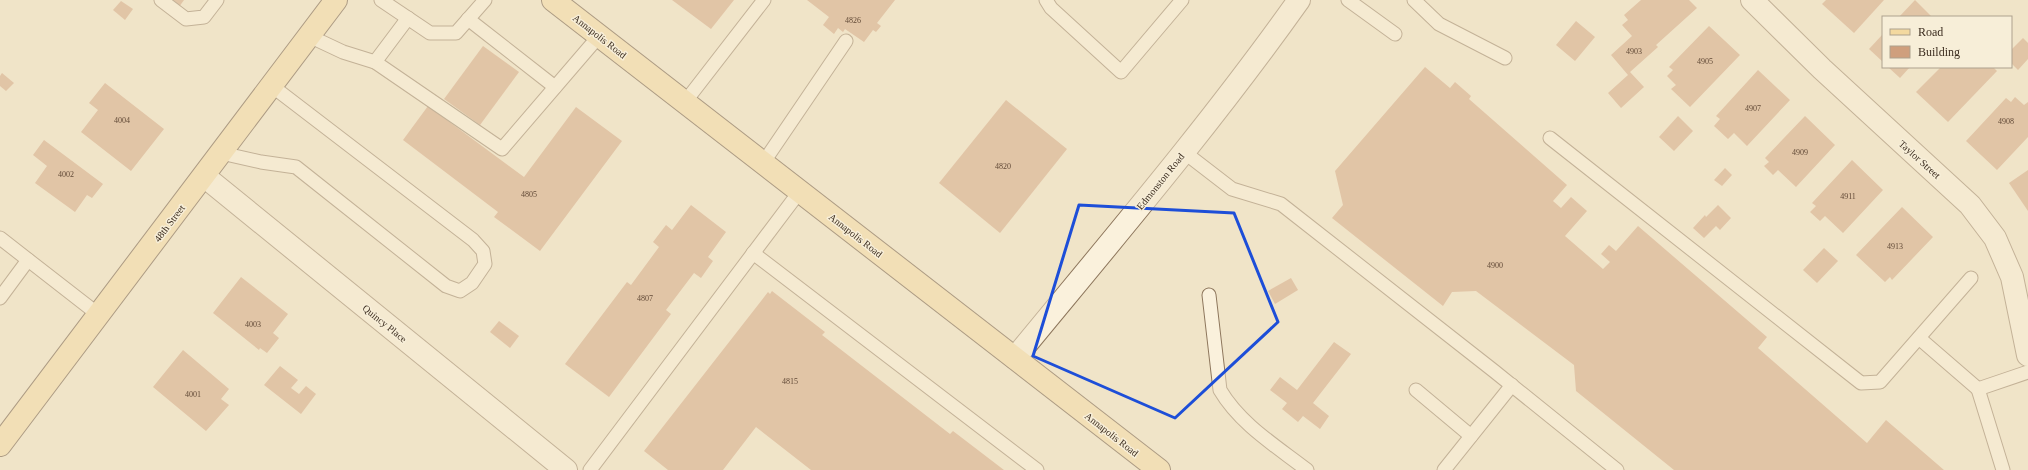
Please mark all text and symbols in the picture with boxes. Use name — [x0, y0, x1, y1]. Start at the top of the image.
street label: Annapolis Road — [571, 12, 629, 61]
house number: 4826 — [845, 16, 861, 25]
legend — [1882, 16, 2012, 68]
text: Road — [1918, 25, 1943, 39]
text: Building — [1918, 45, 1960, 59]
house number: 4903 — [1626, 47, 1642, 56]
house number: 4905 — [1697, 57, 1713, 66]
house number: 4907 — [1745, 104, 1761, 113]
house number: 4004 — [114, 116, 130, 125]
house number: 4908 — [1998, 117, 2014, 126]
street label: Taylor Street — [1897, 138, 1943, 181]
house number: 4909 — [1792, 148, 1808, 157]
street label: Edmonston Road — [1134, 151, 1186, 212]
house number: 4820 — [995, 162, 1011, 171]
house number: 4002 — [58, 170, 74, 179]
house number: 4805 — [521, 190, 537, 199]
house number: 4911 — [1840, 192, 1856, 201]
street label: 48th Street — [152, 202, 187, 244]
street label: Annapolis Road — [827, 211, 885, 260]
house number: 4913 — [1887, 242, 1903, 251]
house number: 4900 — [1487, 261, 1503, 270]
house number: 4807 — [637, 294, 653, 303]
street label: Quincy Place — [360, 302, 409, 345]
house number: 4003 — [245, 320, 261, 329]
house number: 4815 — [782, 377, 798, 386]
house number: 4001 — [185, 390, 201, 399]
street label: Annapolis Road — [1083, 410, 1141, 459]

